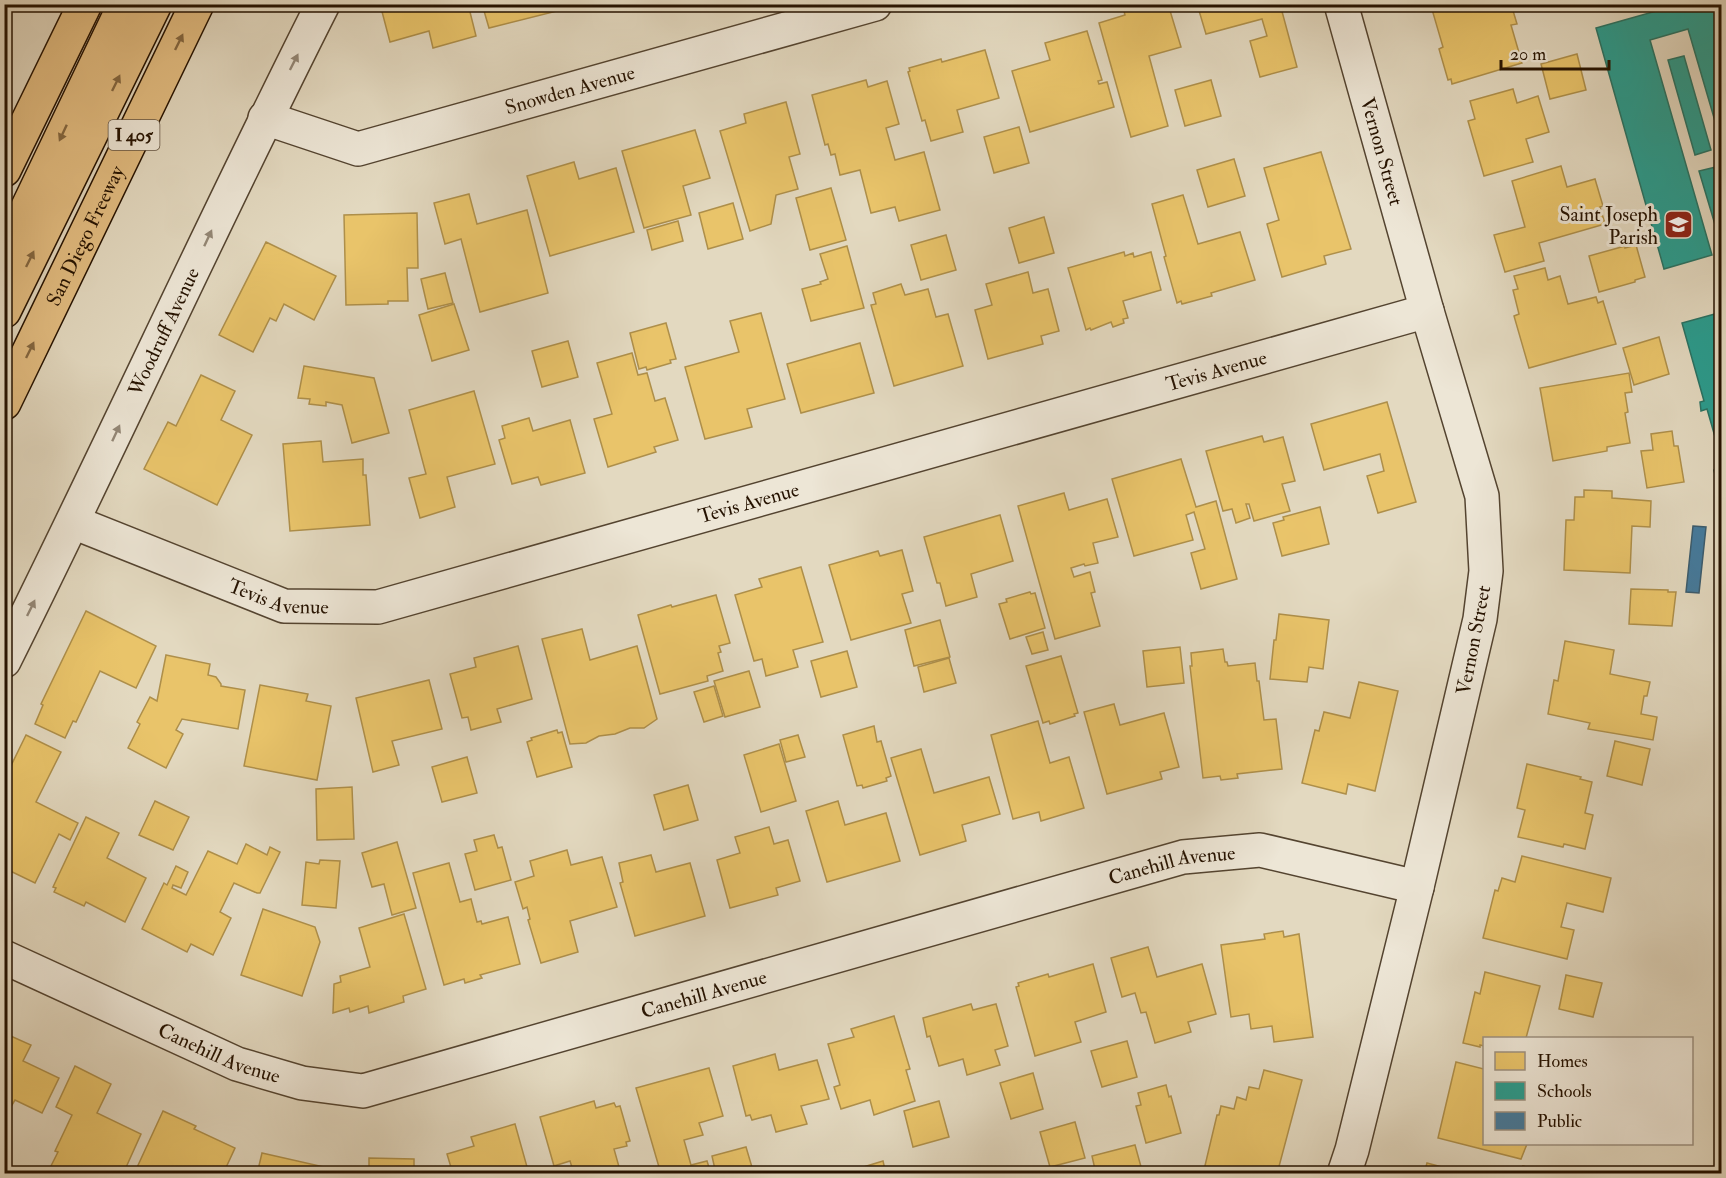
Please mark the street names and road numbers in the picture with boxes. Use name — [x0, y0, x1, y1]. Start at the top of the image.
street label: Snowden Avenue — [502, 60, 638, 120]
street label: Vernon Street — [1355, 95, 1409, 209]
road number: I 405 — [108, 120, 160, 150]
street label: San Diego Freeway — [41, 160, 130, 310]
street label: Woodruff Avenue — [122, 264, 205, 401]
street label: Tevis Avenue — [1163, 345, 1270, 397]
street label: Tevis Avenue — [695, 477, 802, 529]
street label: Tevis Avenue — [224, 573, 329, 619]
street label: Vernon Street — [1451, 583, 1496, 697]
street label: Canehill Avenue — [1105, 840, 1236, 891]
street label: Canehill Avenue — [638, 964, 770, 1024]
street label: Canehill Avenue — [154, 1018, 283, 1089]

